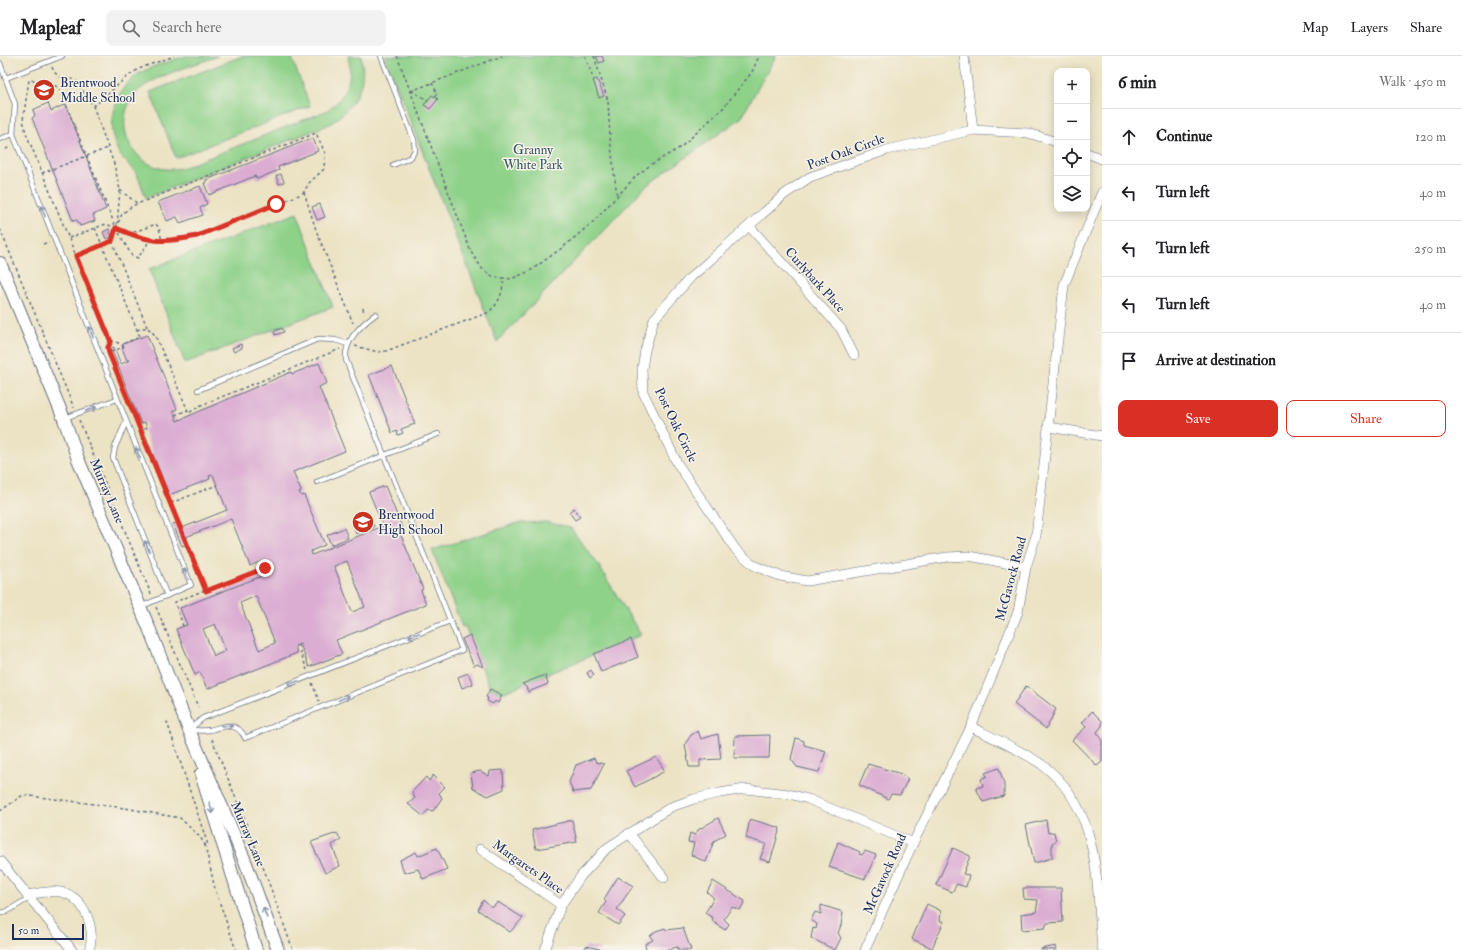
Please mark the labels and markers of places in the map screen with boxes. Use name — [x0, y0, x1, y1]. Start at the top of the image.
place label: Brentwood Middle School — [60, 75, 136, 106]
school or university icon: Brentwood Middle School — [31, 77, 57, 103]
place label: Brentwood High School — [378, 507, 444, 538]
school or university icon: Brentwood High School — [350, 509, 376, 535]

